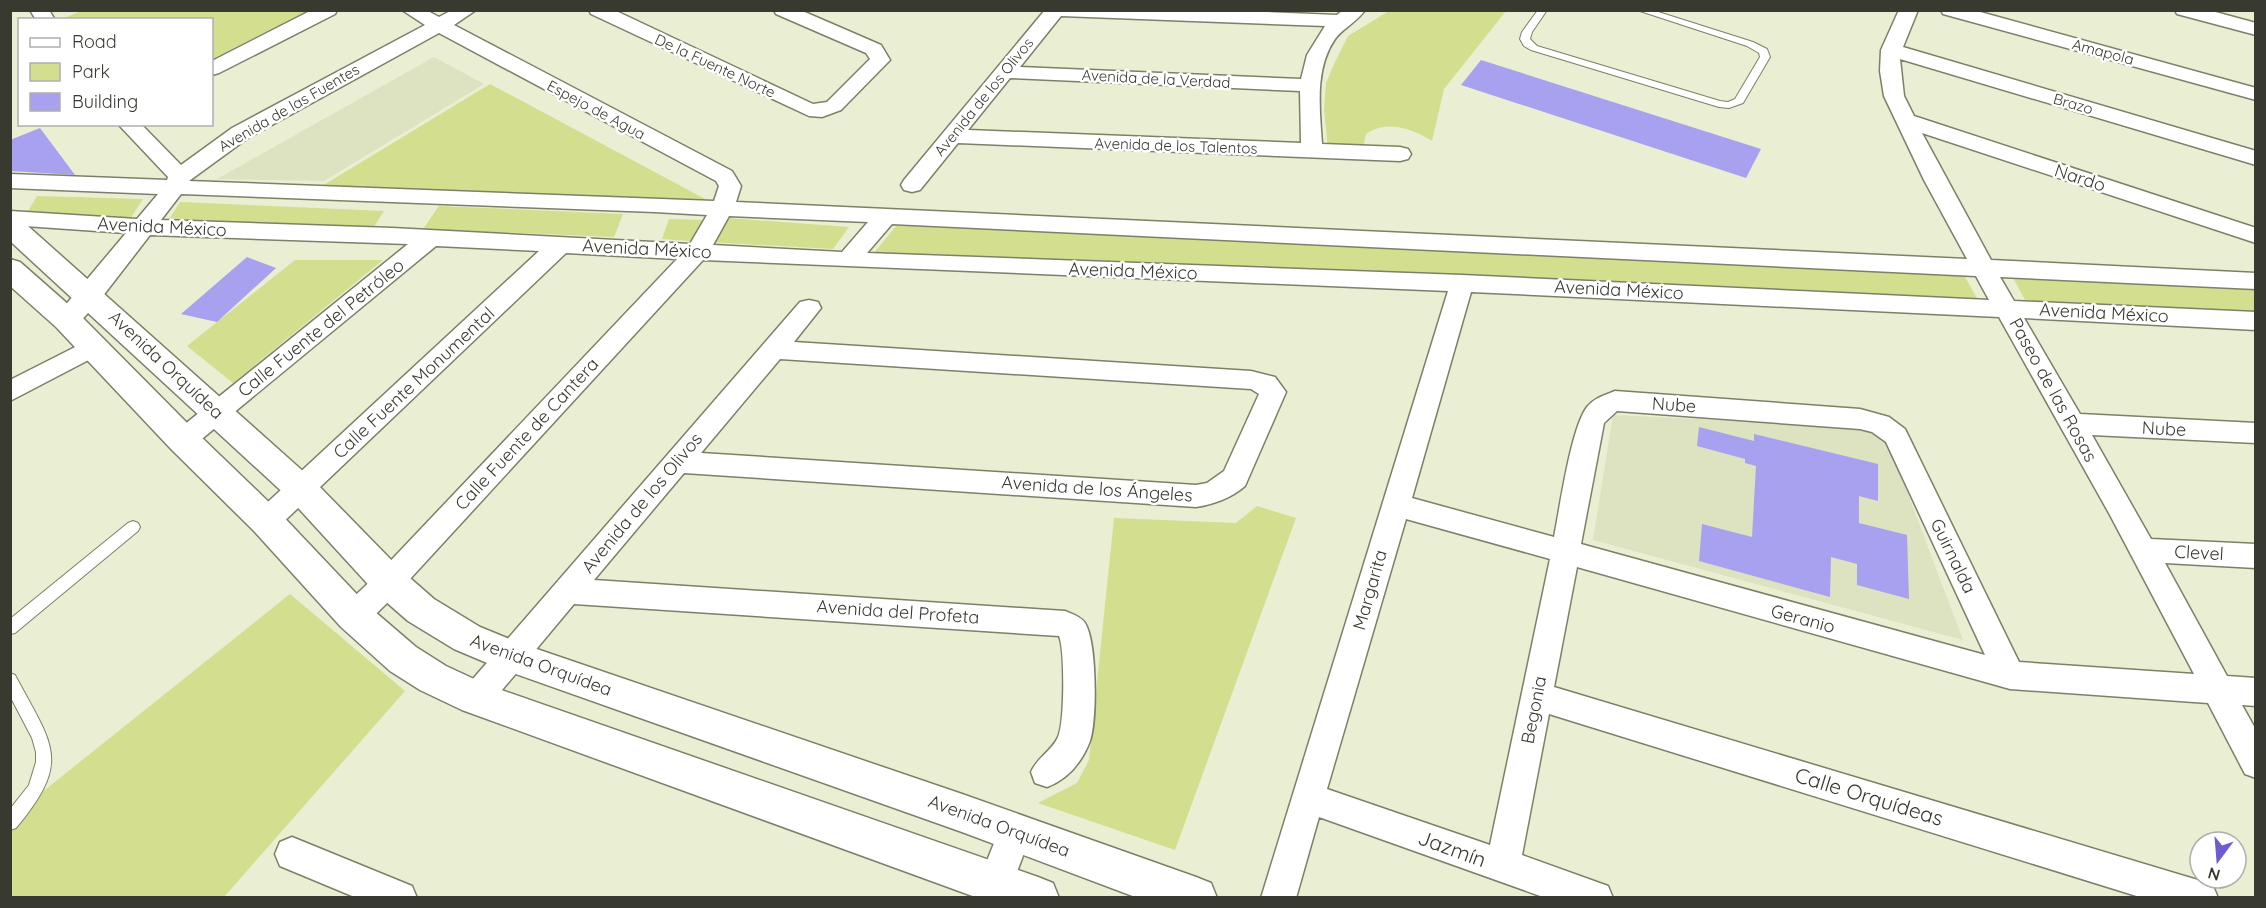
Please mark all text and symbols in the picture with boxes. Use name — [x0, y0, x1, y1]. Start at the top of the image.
legend — [18, 18, 213, 126]
street label: De la Fuente Norte — [652, 29, 779, 102]
text: Road — [72, 30, 117, 53]
street label: Avenida de los Olivos — [930, 34, 1037, 160]
street label: Amapola — [2070, 34, 2136, 69]
street label: Avenida de las Fuentes — [215, 59, 363, 156]
text: Park — [72, 60, 110, 83]
street label: Avenida de la Verdad — [1081, 65, 1231, 92]
street label: Espejo de Agua — [544, 76, 649, 143]
street label: Brazo — [2051, 89, 2095, 118]
text: Building — [72, 90, 138, 113]
street label: Avenida de los Talentos — [1094, 133, 1258, 158]
street label: Nardo — [2052, 159, 2109, 197]
street label: Avenida México — [97, 212, 227, 241]
street label: Avenida México — [582, 234, 712, 263]
street label: Calle Fuente del Petróleo — [233, 253, 409, 402]
street label: Avenida México — [1068, 257, 1198, 284]
street label: Avenida México — [1554, 275, 1684, 304]
street label: Avenida México — [2039, 298, 2169, 327]
street label: Calle Fuente Monumental — [328, 302, 499, 463]
street label: Avenida Orquídea — [104, 305, 229, 424]
street label: Paseo de las Rosas — [2004, 314, 2103, 466]
street label: Calle Fuente de Cantera — [450, 352, 603, 515]
street label: Nube — [1651, 391, 1697, 418]
street label: Nube — [2141, 416, 2187, 441]
street label: Avenida de los Olivos — [576, 428, 707, 578]
street label: Avenida de los Ángeles — [1001, 470, 1193, 507]
street label: Guirnalda — [1925, 515, 1981, 597]
street label: Clevel — [2174, 540, 2224, 565]
street label: Margarita — [1347, 547, 1392, 633]
street label: Avenida del Profeta — [816, 594, 980, 629]
street label: Geranio — [1769, 599, 1838, 638]
street label: Avenida Orquídea — [467, 628, 615, 701]
street label: Begonia — [1516, 674, 1551, 746]
street label: Calle Orquídeas — [1792, 761, 1947, 831]
street label: Avenida Orquídea — [925, 789, 1073, 862]
street label: Jazmín — [1415, 824, 1490, 872]
north arrow — [2188, 830, 2248, 890]
text: N — [2205, 863, 2222, 886]

